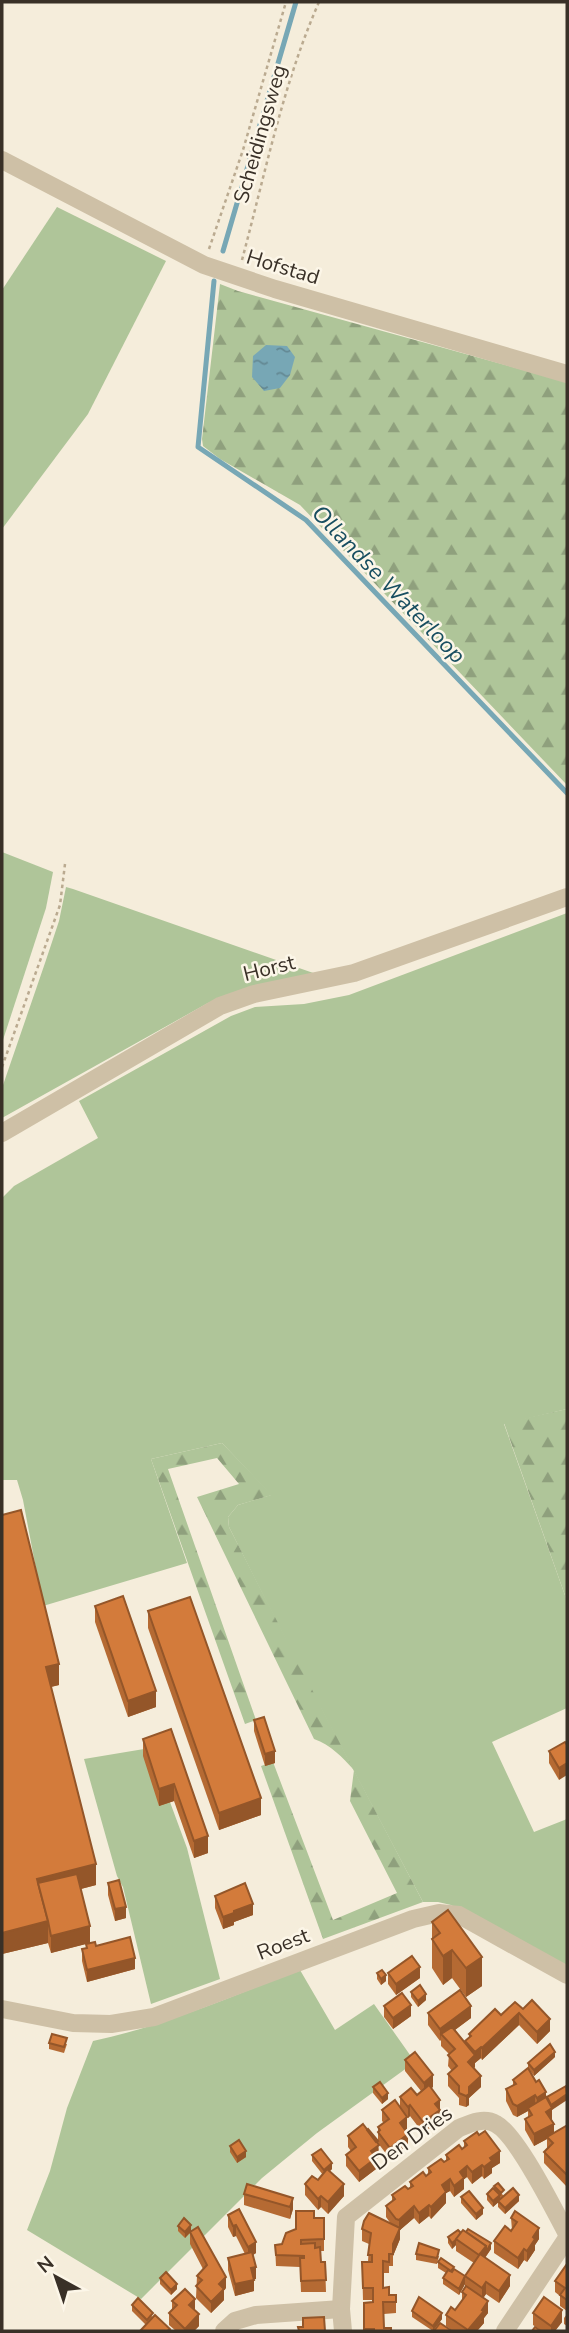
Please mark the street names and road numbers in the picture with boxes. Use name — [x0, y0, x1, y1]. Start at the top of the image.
street label: Scheidingsweg — [227, 61, 293, 207]
street label: Hofstad — [243, 243, 323, 291]
street label: Horst — [240, 948, 298, 988]
street label: Roest — [253, 1921, 314, 1967]
street label: Den Dries — [366, 2099, 458, 2177]

